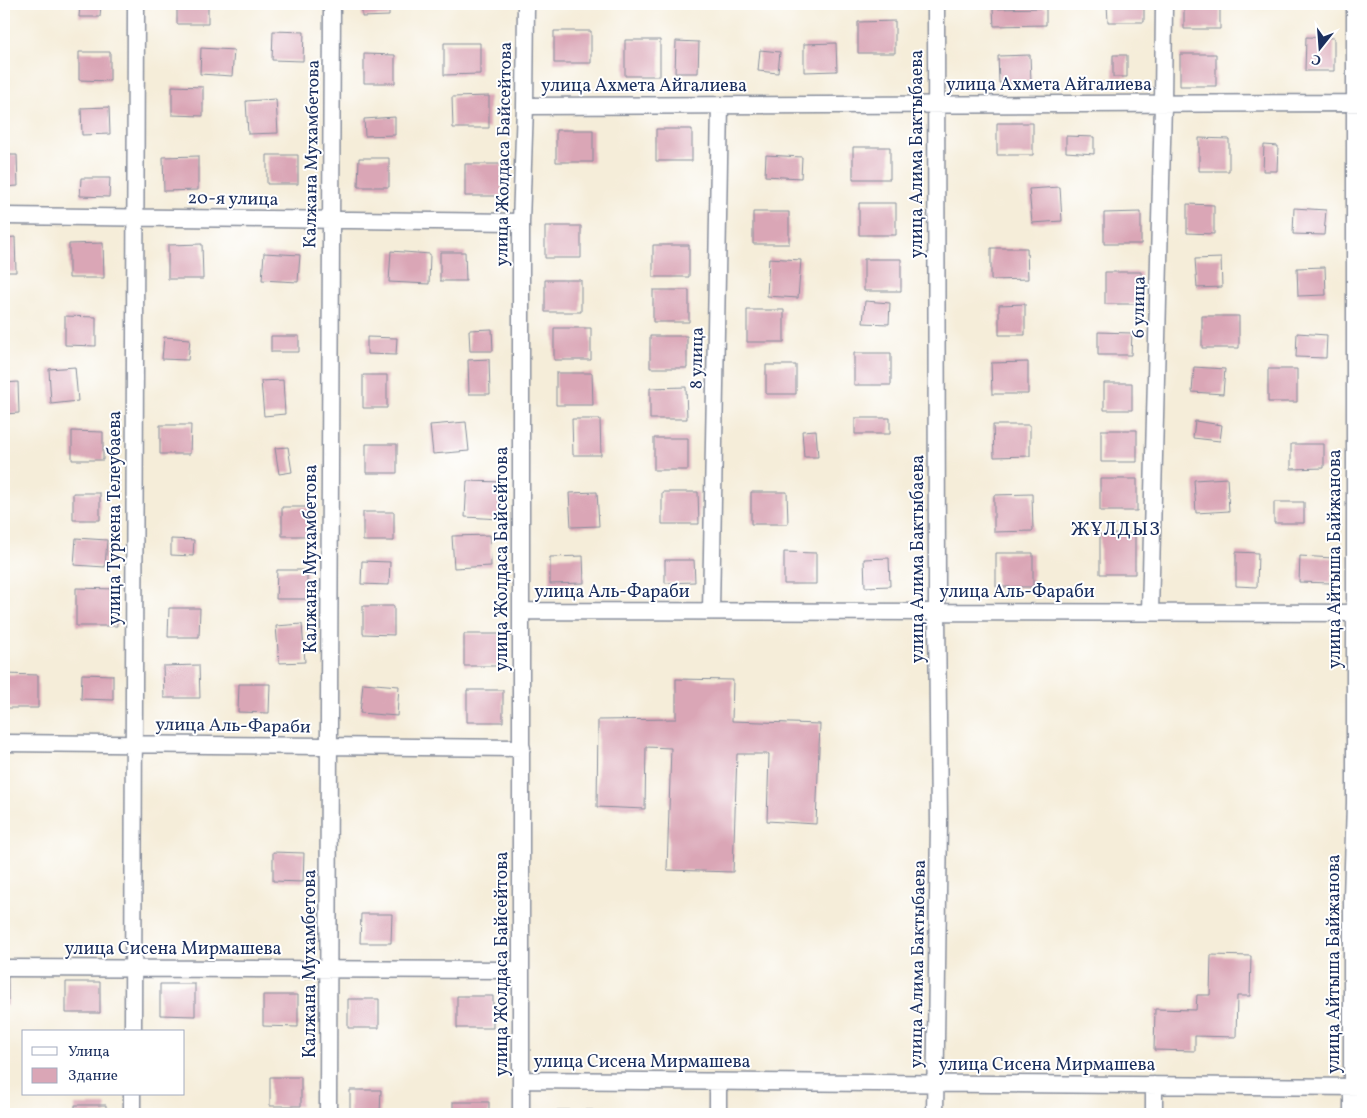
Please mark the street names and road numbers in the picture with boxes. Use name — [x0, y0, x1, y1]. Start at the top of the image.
street label: улица Жолдаса Байсейтова — [490, 41, 519, 267]
street label: улица Алима Бактыбаева — [905, 50, 930, 258]
street label: Калжана Мухамбетова — [298, 59, 327, 249]
street label: улица Ахмета Айгалиева — [946, 73, 1152, 98]
street label: улица Ахмета Айгалиева — [541, 74, 747, 99]
street label: 20-я улица — [187, 186, 279, 213]
street label: 6 улица — [1126, 276, 1153, 338]
street label: 8 улица — [684, 327, 711, 389]
street label: улица Туркена Телеубаева — [103, 411, 128, 625]
street label: улица Жолдаса Байсейтова — [490, 447, 515, 671]
street label: улица Айтыша Байжанова — [1323, 449, 1348, 669]
street label: улица Алима Бактыбаева — [906, 455, 931, 663]
street label: Калжана Мухамбетова — [299, 465, 324, 653]
street label: улица Аль-Фараби — [534, 580, 690, 605]
street label: улица Аль-Фараби — [939, 580, 1095, 605]
street label: улица Аль-Фараби — [155, 713, 311, 740]
street label: улица Жолдаса Байсейтова — [490, 852, 515, 1076]
street label: улица Айтыша Байжанова — [1322, 854, 1347, 1074]
street label: улица Алима Бактыбаева — [904, 860, 933, 1069]
street label: Калжана Мухамбетова — [298, 870, 323, 1058]
street label: улица Сисена Мирмашева — [64, 937, 282, 962]
street label: улица Сисена Мирмашева — [533, 1050, 751, 1075]
street label: улица Сисена Мирмашева — [938, 1053, 1156, 1078]

